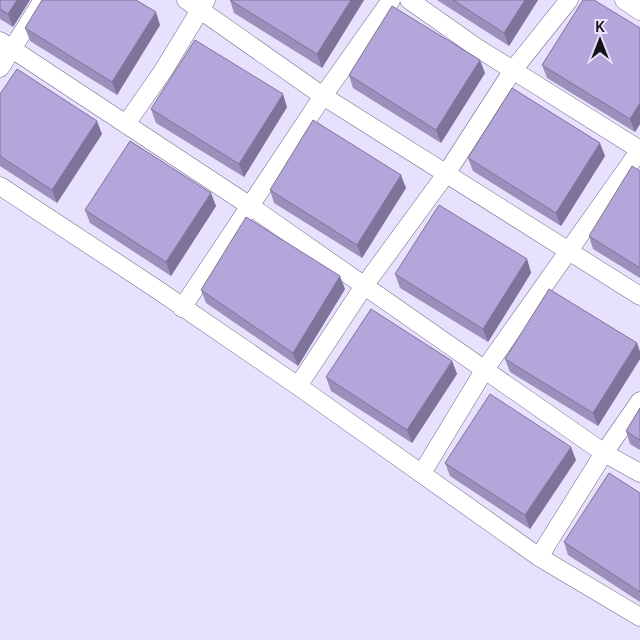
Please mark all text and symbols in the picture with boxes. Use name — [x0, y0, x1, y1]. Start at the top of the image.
north arrow — [575, 15, 625, 65]
text: K — [595, 19, 605, 35]

